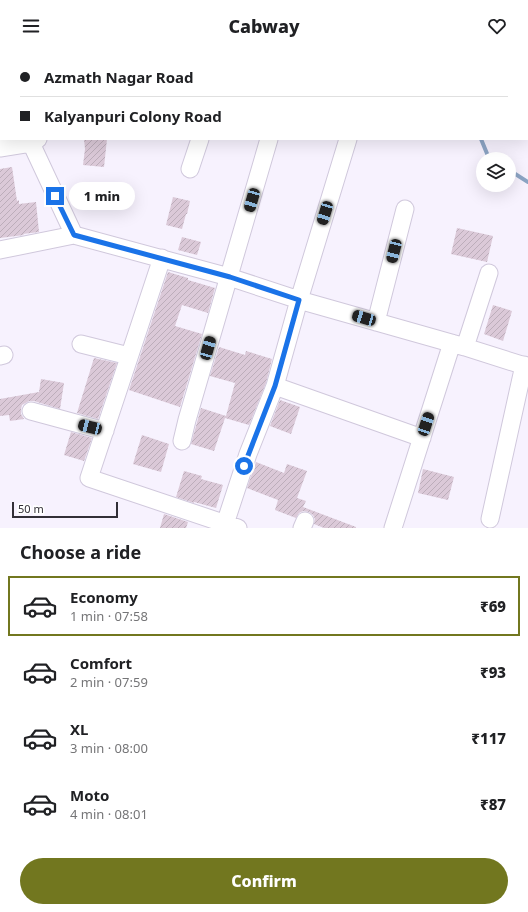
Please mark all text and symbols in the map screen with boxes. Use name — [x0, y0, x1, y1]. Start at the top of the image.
text: Cabway — [228, 14, 300, 38]
icon: menu — [20, 15, 42, 37]
icon: heart — [486, 15, 508, 37]
text: Azmath Nagar Road — [44, 67, 193, 87]
text: Kalyanpuri Colony Road — [44, 106, 222, 126]
map controls — [476, 152, 516, 192]
button: layers — [476, 152, 516, 192]
callout: 1 min — [69, 182, 135, 210]
route end — [46, 187, 64, 205]
text: 1 min — [84, 187, 120, 205]
car — [243, 187, 261, 213]
car — [316, 200, 334, 226]
car — [385, 238, 403, 264]
car — [351, 309, 377, 327]
car — [199, 335, 217, 361]
car — [417, 411, 435, 437]
car — [77, 418, 103, 436]
route start — [235, 457, 253, 475]
scale bar — [12, 500, 118, 519]
text: 50 m — [18, 501, 44, 516]
text: Choose a ride — [20, 540, 141, 564]
text: Economy — [70, 587, 138, 607]
icon: car — [22, 588, 58, 624]
text: ₹69 — [480, 596, 506, 616]
text: 1 min · 07:58 — [70, 607, 148, 625]
text: Comfort — [70, 653, 132, 673]
icon: car — [22, 654, 58, 690]
text: ₹93 — [480, 662, 506, 682]
text: 2 min · 07:59 — [70, 673, 148, 691]
text: XL — [70, 719, 88, 739]
icon: car — [22, 720, 58, 756]
text: ₹117 — [471, 728, 506, 748]
text: 3 min · 08:00 — [70, 739, 148, 757]
text: Moto — [70, 785, 109, 805]
icon: car — [22, 786, 58, 822]
text: ₹87 — [480, 794, 506, 814]
text: 4 min · 08:01 — [70, 805, 148, 823]
button: Confirm — [20, 858, 508, 904]

